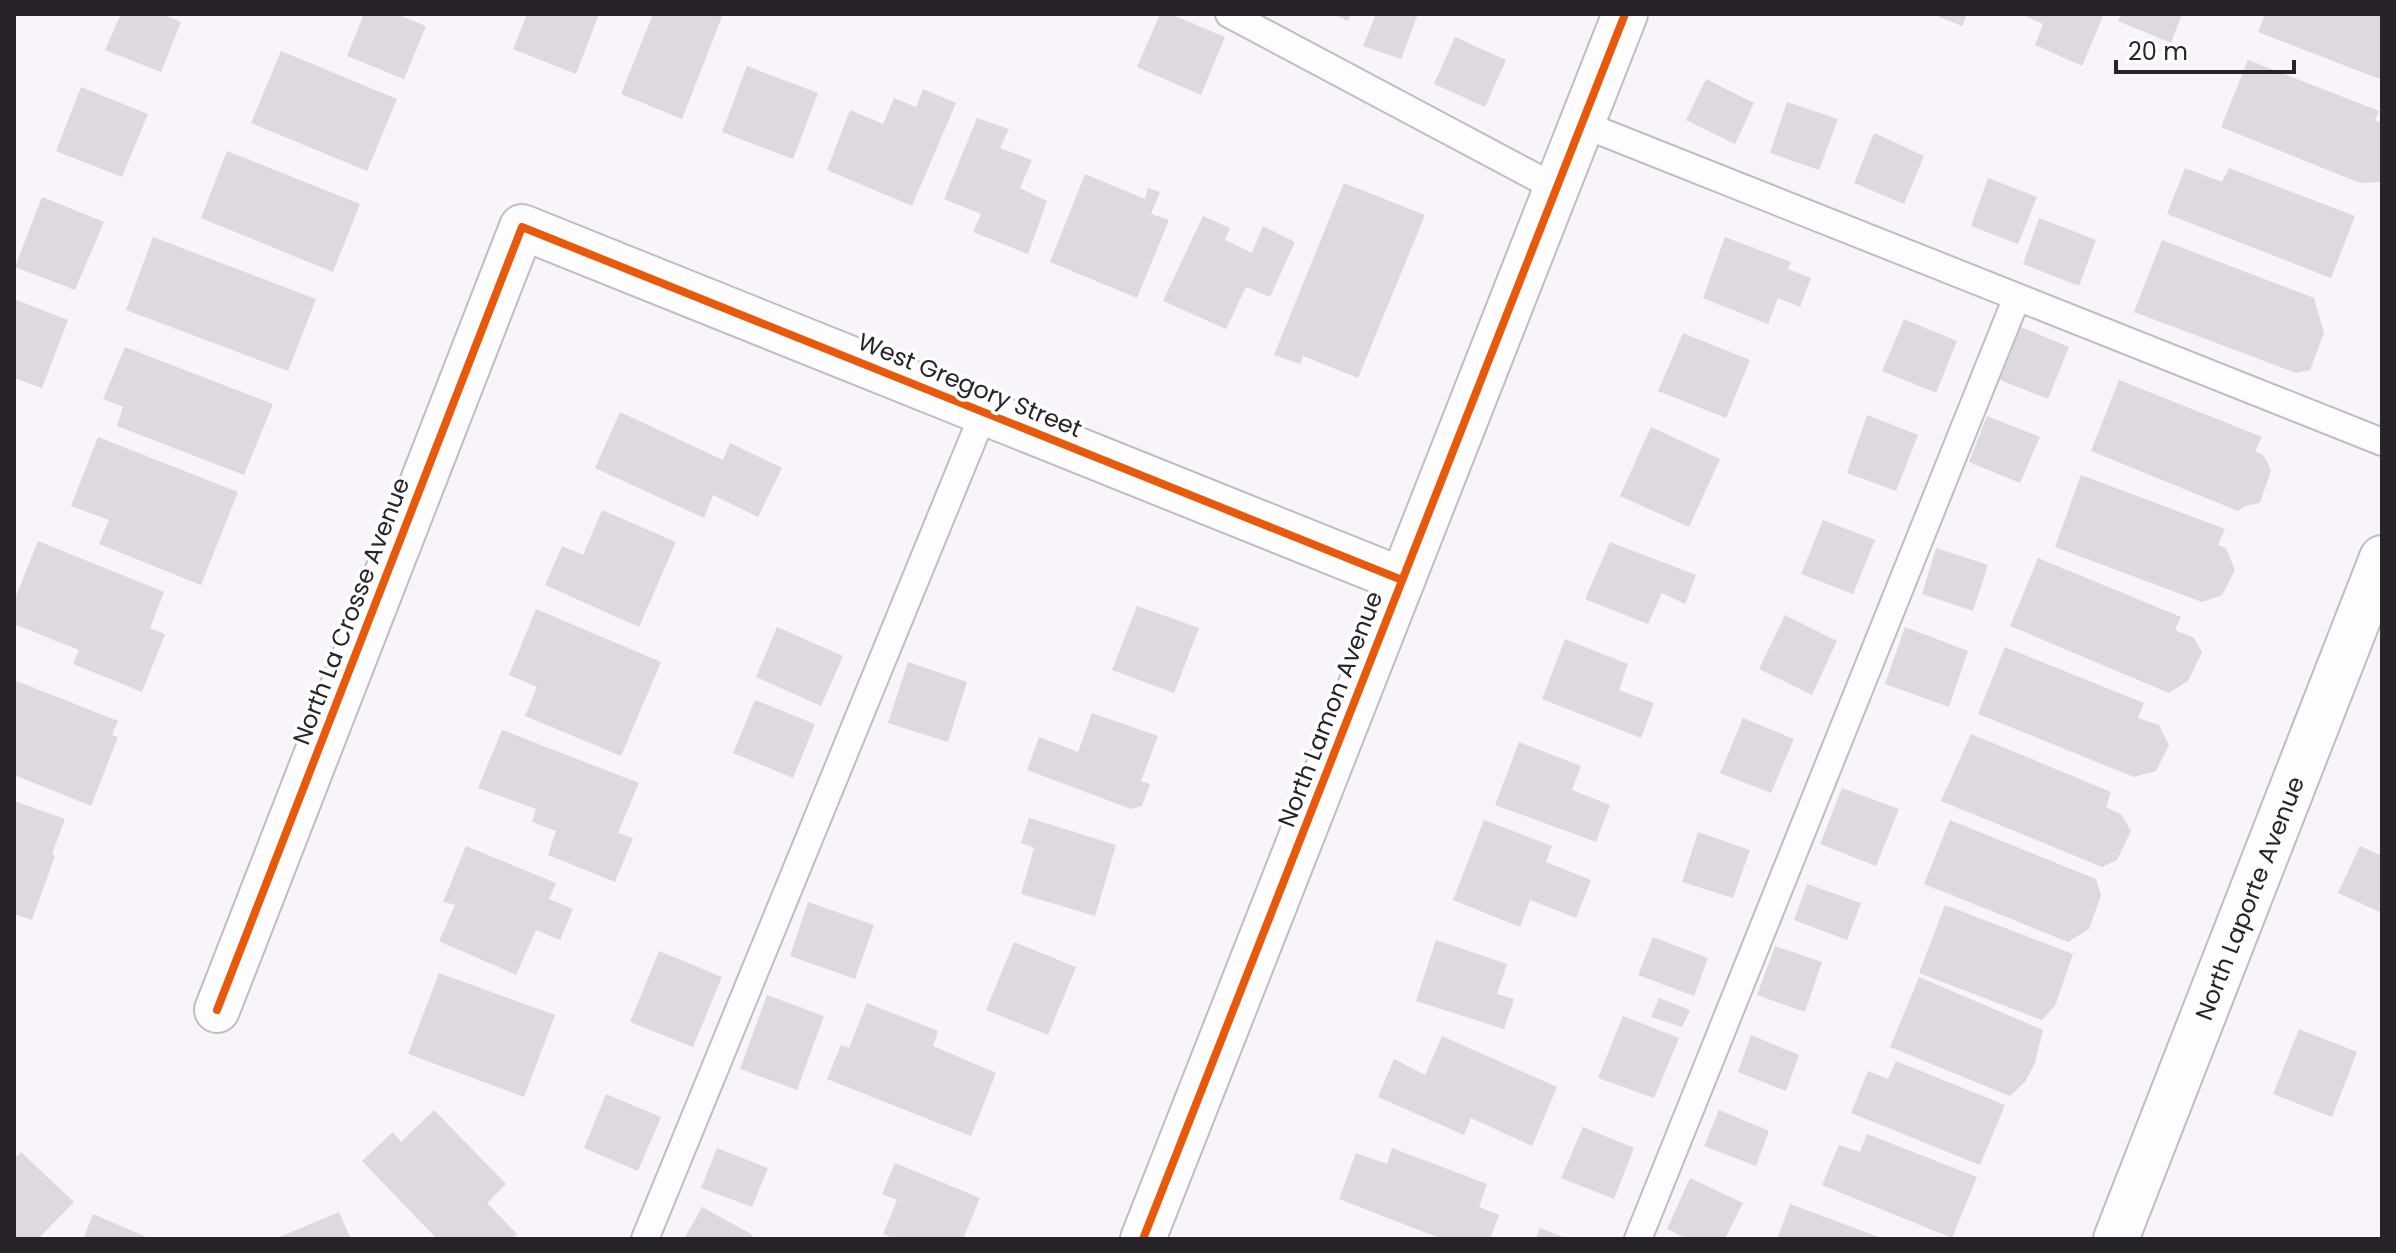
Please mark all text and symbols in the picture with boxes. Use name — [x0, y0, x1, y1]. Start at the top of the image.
scale bar — [2116, 24, 2294, 74]
text: 20 m — [2128, 35, 2188, 68]
street label: West Gregory Street — [853, 325, 1087, 445]
street label: North La Crosse Avenue — [285, 473, 417, 749]
street label: North Lamon Avenue — [1270, 586, 1390, 832]
street label: North Laporte Avenue — [2187, 771, 2312, 1025]

